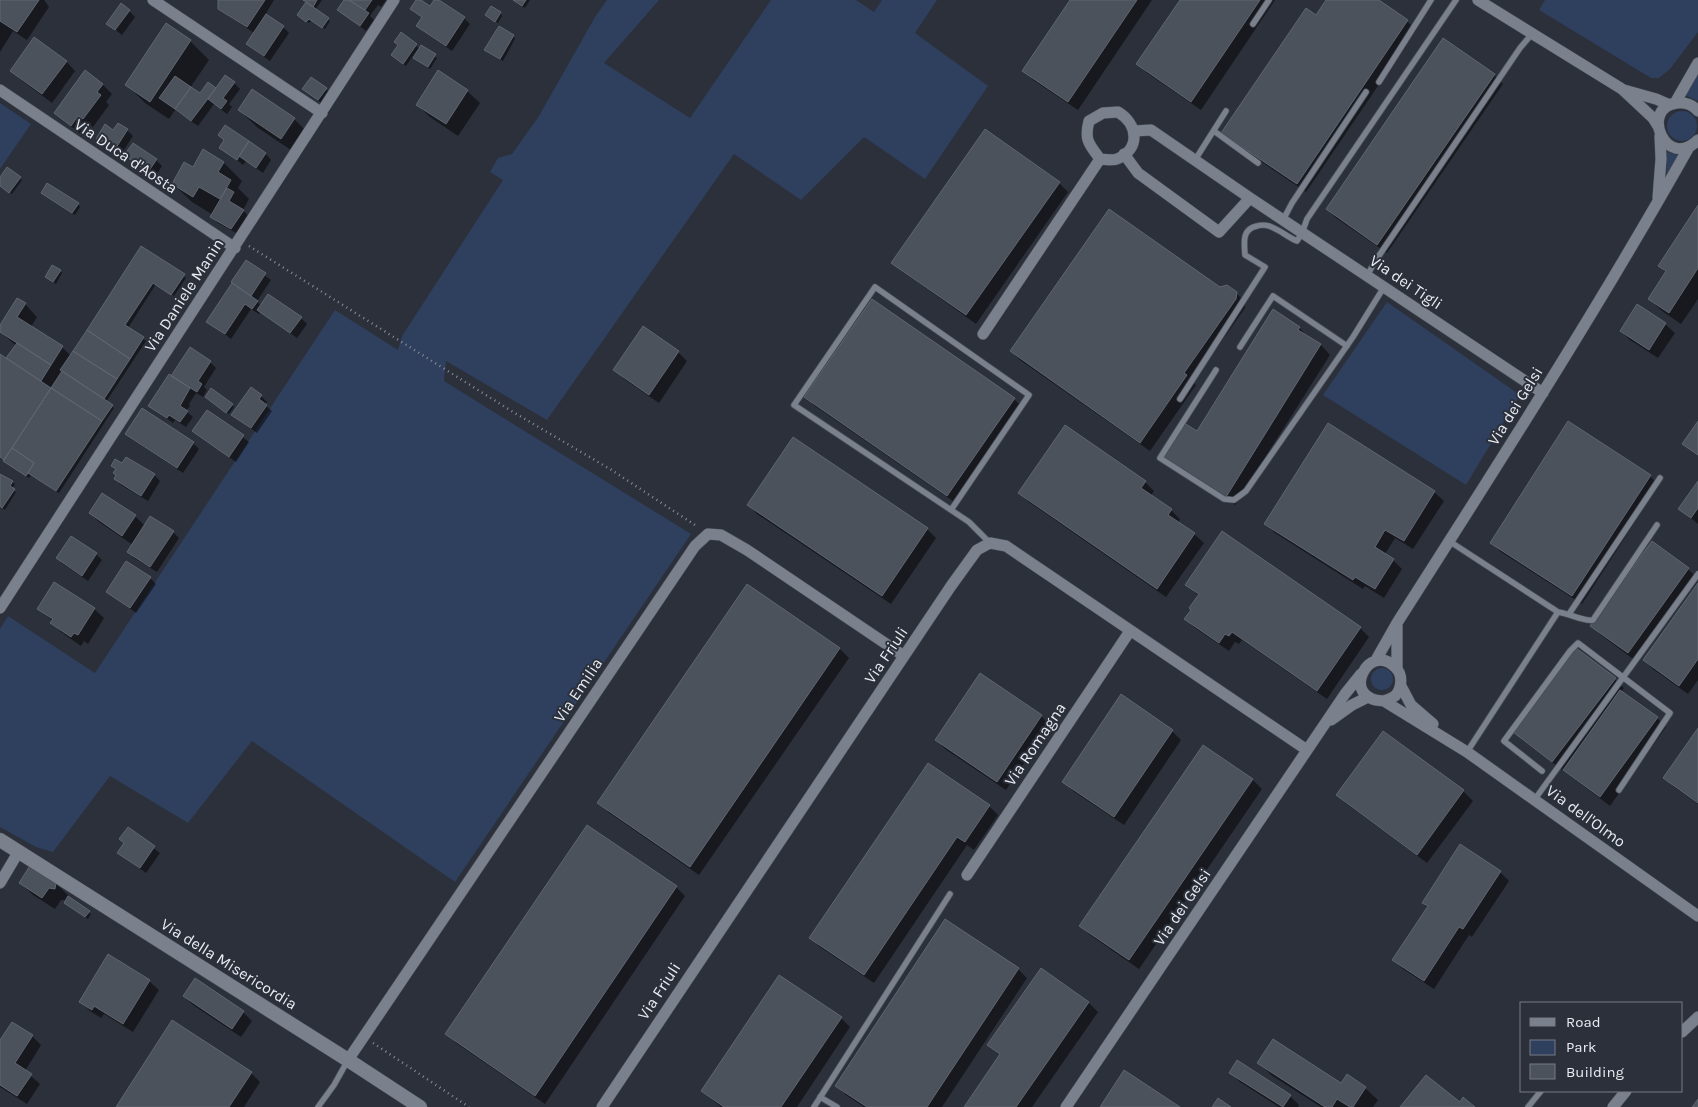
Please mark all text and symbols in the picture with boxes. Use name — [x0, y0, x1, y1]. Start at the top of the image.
street label: Via Duca d'Aosta — [71, 114, 181, 198]
street label: Via Daniele Manin — [140, 235, 228, 355]
street label: Via dei Tigli — [1366, 251, 1446, 313]
street label: Via dei Gelsi — [1483, 363, 1547, 449]
street label: Via Friuli — [860, 623, 912, 687]
street label: Via Emilia — [550, 654, 606, 726]
street label: Via Romagna — [1000, 699, 1070, 789]
street label: Via dell'Olmo — [1542, 781, 1630, 851]
street label: Via dei Gelsi — [1149, 865, 1215, 949]
street label: Via della Misericordia — [157, 914, 301, 1014]
street label: Via Friuli — [634, 959, 684, 1023]
legend — [1520, 1002, 1683, 1092]
text: Road — [1566, 1013, 1601, 1031]
text: Park — [1566, 1038, 1596, 1056]
text: Building — [1566, 1063, 1624, 1081]

